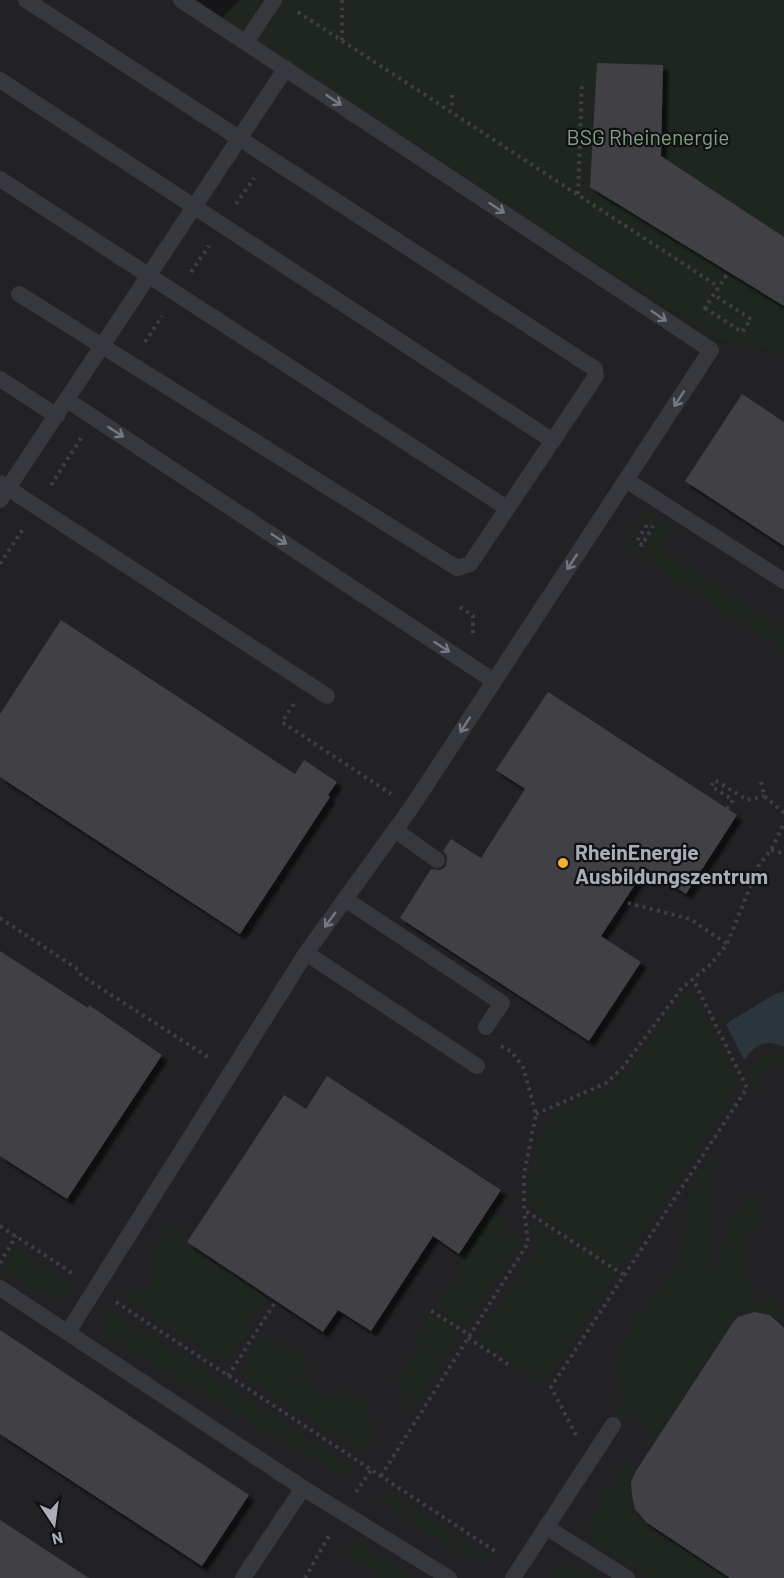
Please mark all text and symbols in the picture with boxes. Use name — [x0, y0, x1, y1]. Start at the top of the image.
one-way arrow — [326, 94, 343, 107]
park label: BSG Rheinenergie — [567, 124, 729, 149]
one-way arrow — [488, 202, 505, 214]
one-way arrow — [651, 310, 667, 322]
one-way arrow — [672, 390, 684, 407]
one-way arrow — [107, 426, 124, 438]
one-way arrow — [270, 534, 287, 546]
one-way arrow — [566, 554, 578, 570]
one-way arrow — [433, 641, 450, 653]
one-way arrow — [459, 717, 471, 733]
place label: RheinEnergie Ausbildungszentrum — [575, 839, 768, 888]
marker: RheinEnergie Ausbildungszentrum — [556, 856, 570, 870]
one-way arrow — [324, 911, 336, 927]
north arrow — [24, 1494, 84, 1554]
text: N — [50, 1529, 65, 1550]

